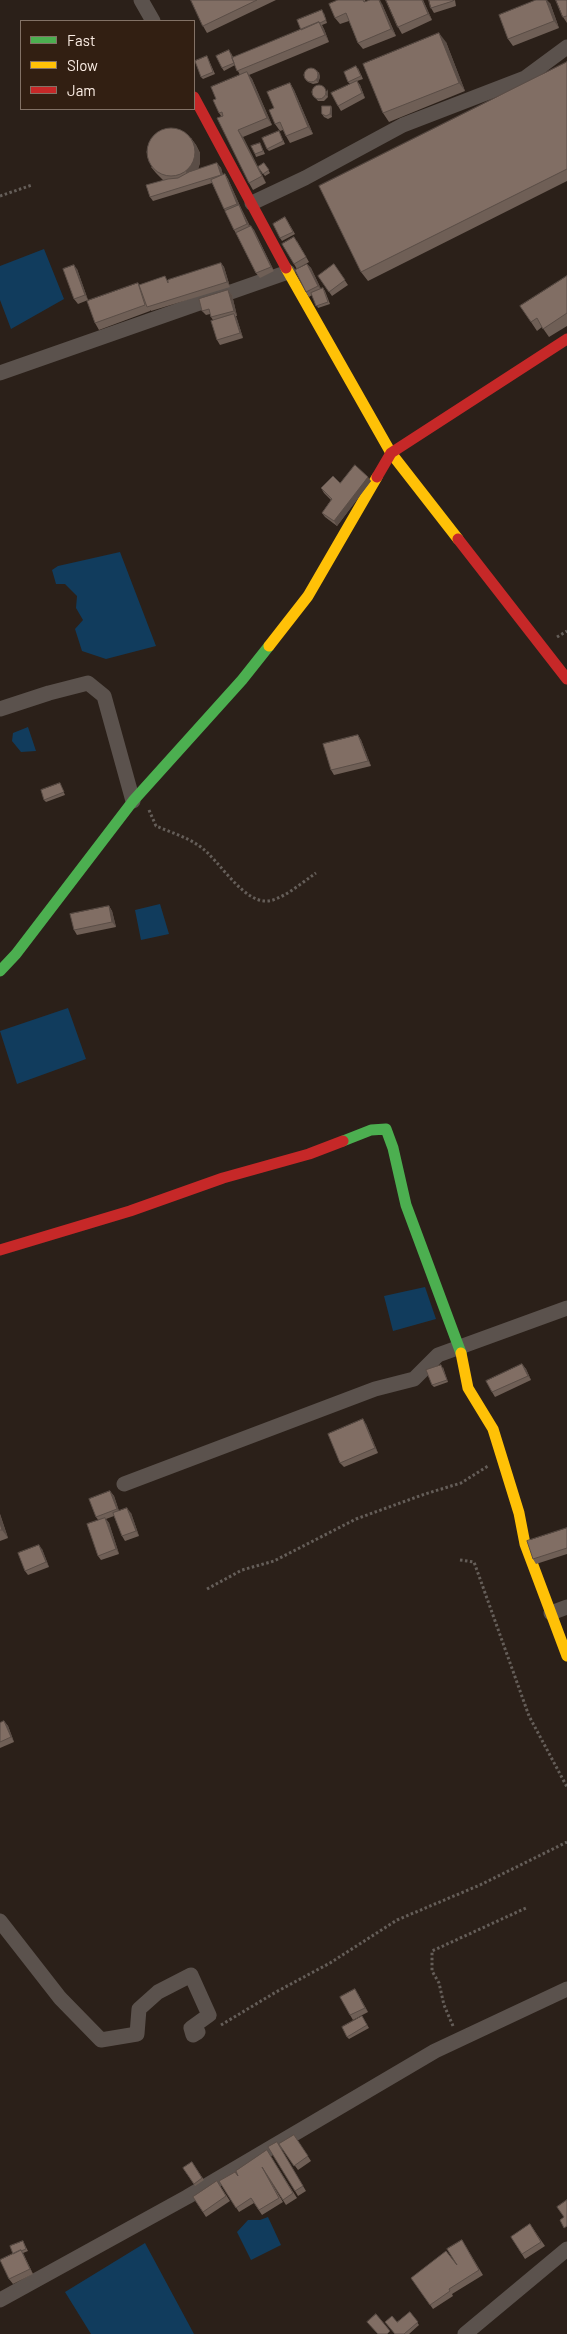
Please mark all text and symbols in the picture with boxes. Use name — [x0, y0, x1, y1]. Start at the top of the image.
legend — [20, 20, 195, 110]
text: Fast — [67, 31, 95, 49]
text: Slow — [67, 56, 98, 74]
text: Jam — [67, 81, 96, 99]

